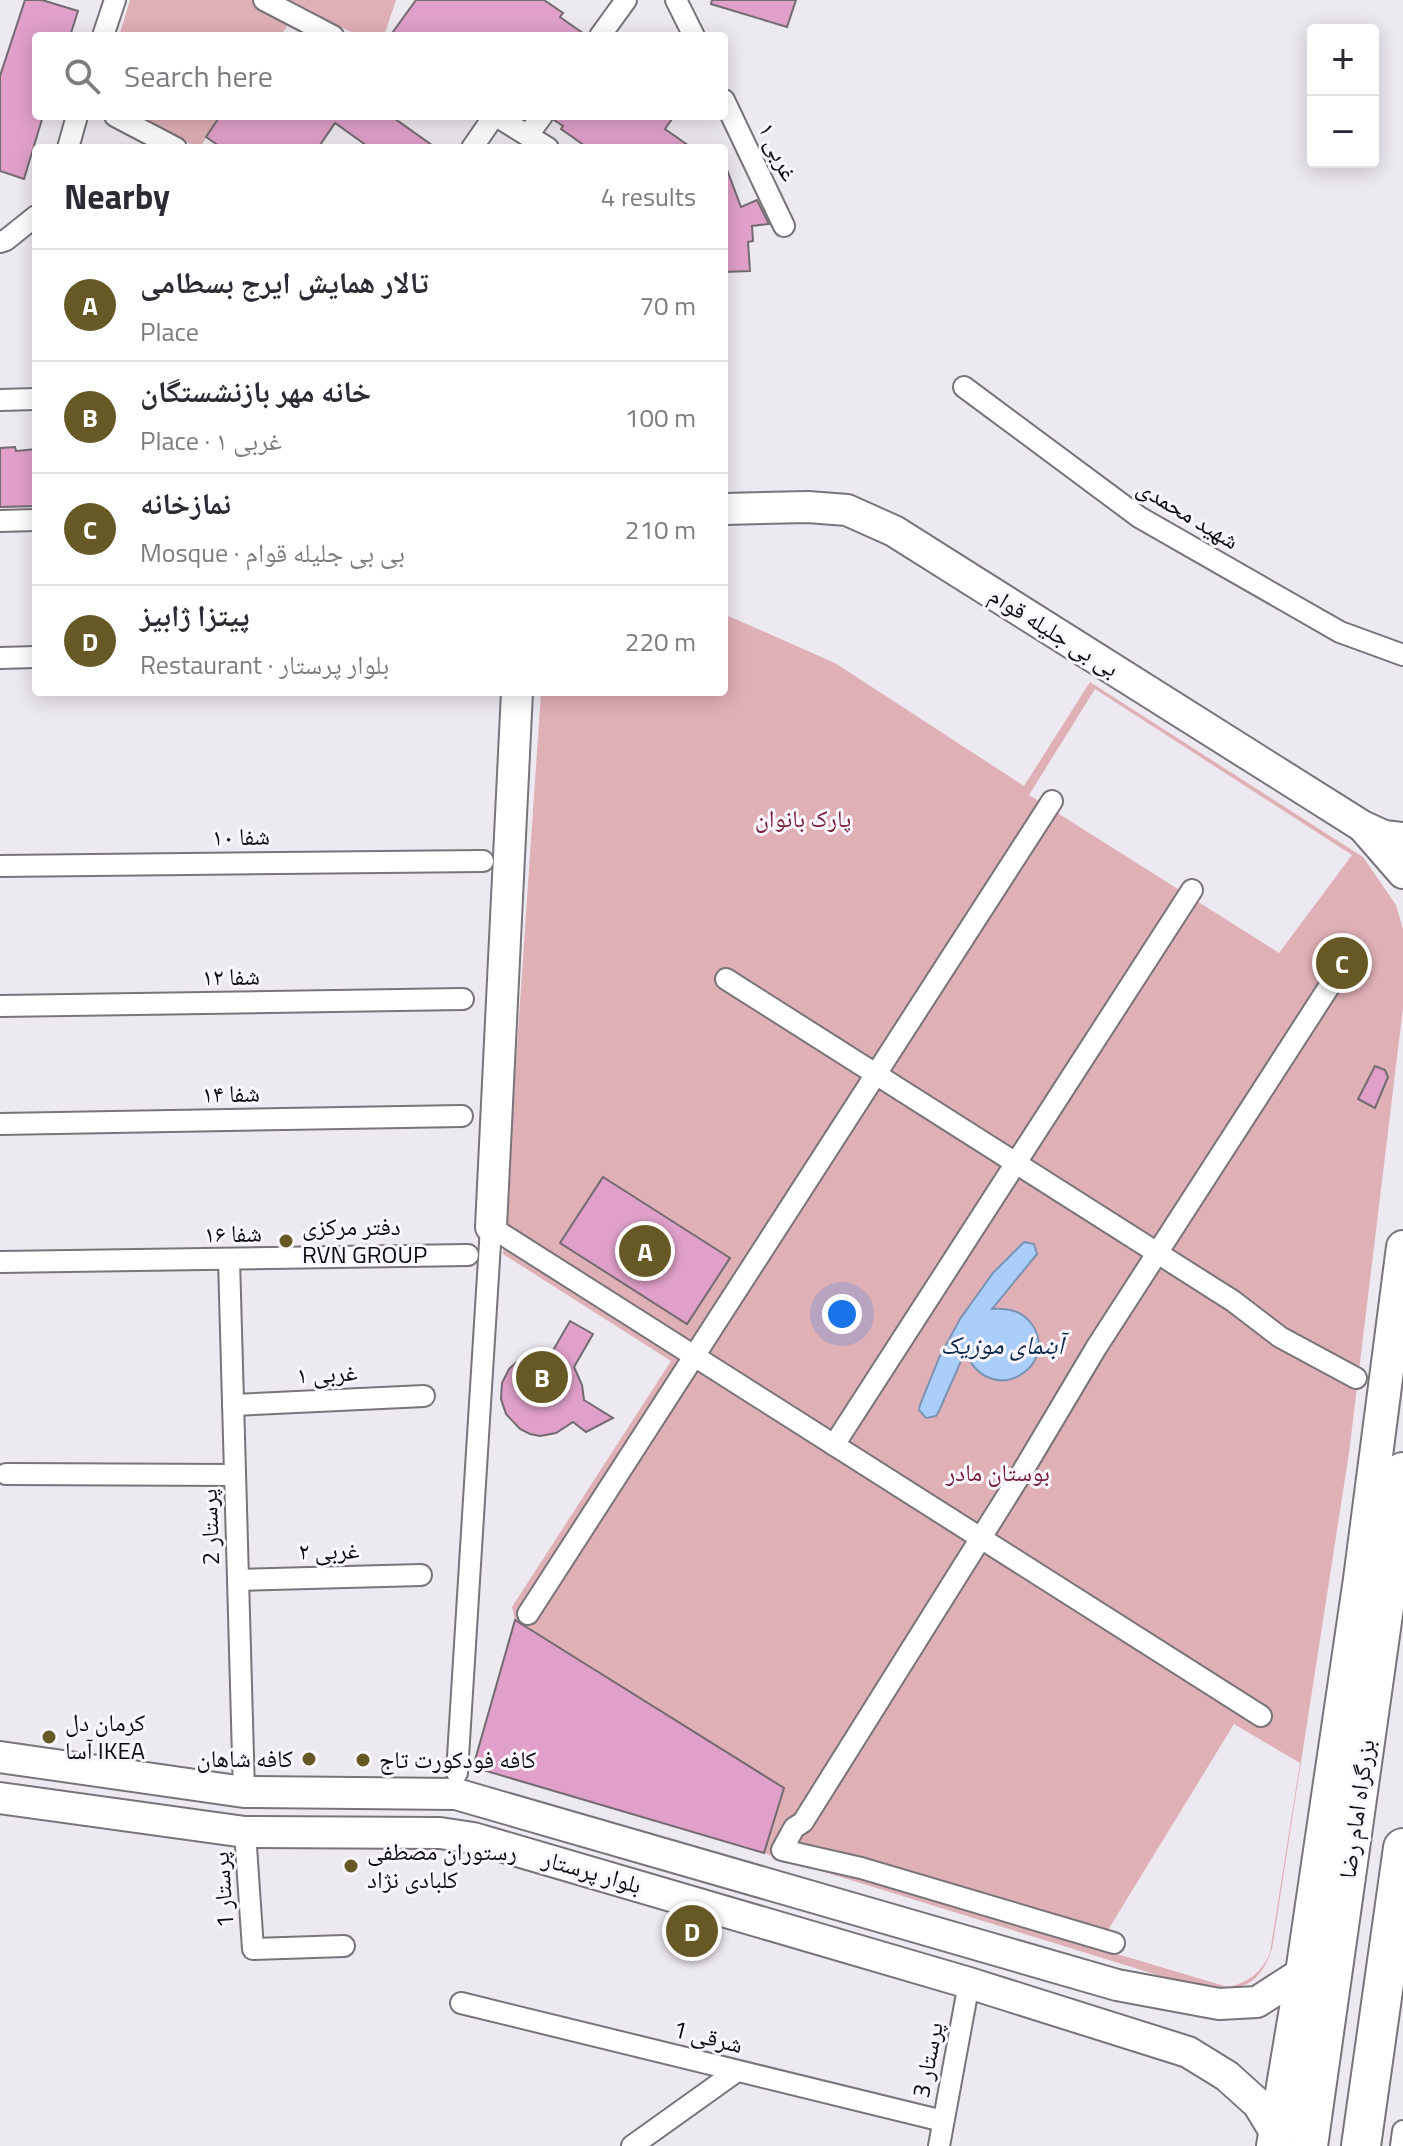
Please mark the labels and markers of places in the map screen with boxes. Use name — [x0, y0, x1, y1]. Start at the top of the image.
pin: C — [1316, 933, 1368, 993]
place label: دفتر مرکزی RVN GROUP — [302, 1208, 427, 1272]
pin: A — [619, 1221, 671, 1281]
marker: دفتر مرکزی RVN GROUP — [277, 1232, 295, 1250]
pin: B — [516, 1347, 568, 1407]
place label: کرمان دل آسا IKEA — [65, 1704, 145, 1768]
marker: کرمان دل آسا IKEA — [40, 1728, 58, 1746]
place label: کافه شاهان — [197, 1740, 293, 1776]
place label: کافه فودکورت تاج — [379, 1741, 536, 1777]
marker: کافه شاهان — [300, 1750, 318, 1768]
marker: کافه فودکورت تاج — [354, 1751, 372, 1769]
place label: رستوران مصطفی کلبادی نژاد — [367, 1833, 517, 1897]
marker: رستوران مصطفی کلبادی نژاد — [342, 1857, 360, 1875]
pin: D — [666, 1901, 718, 1961]

